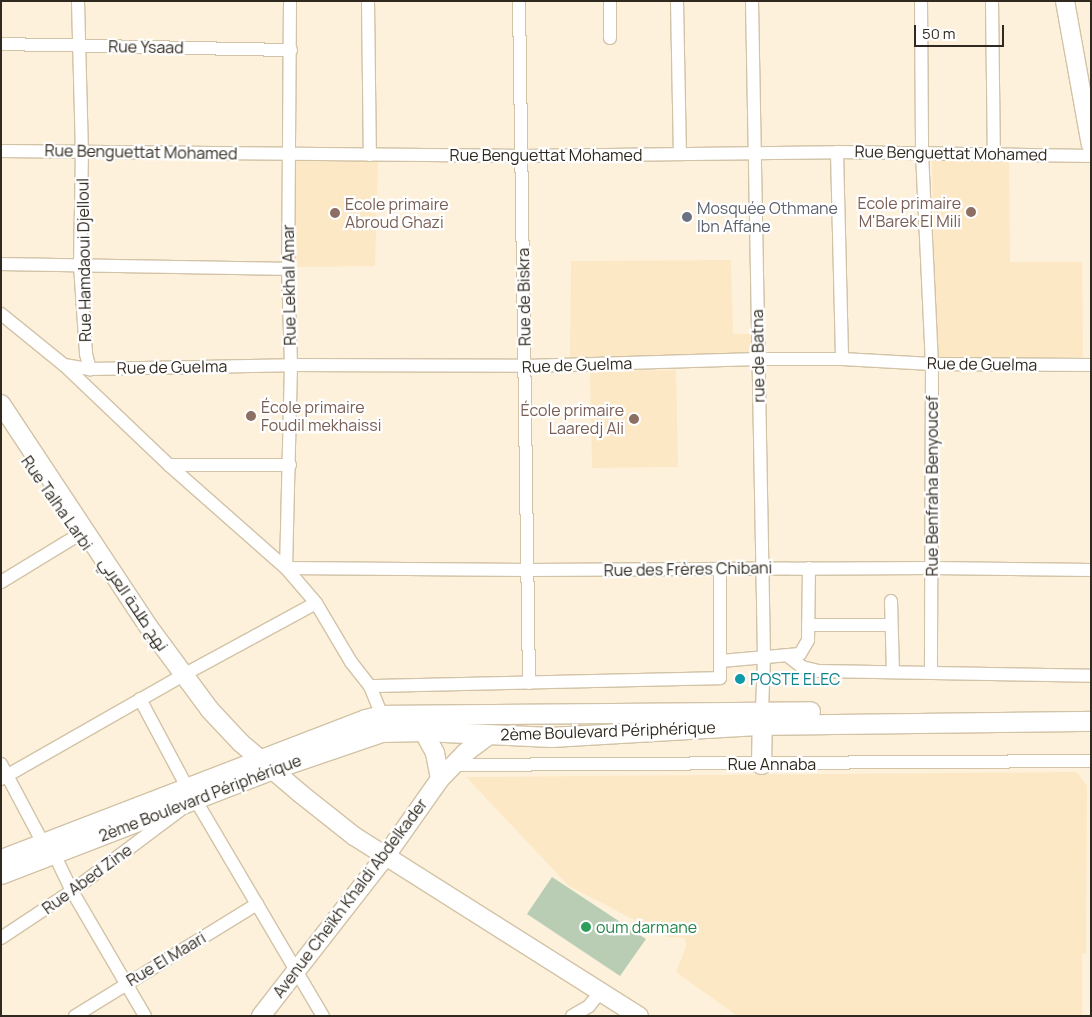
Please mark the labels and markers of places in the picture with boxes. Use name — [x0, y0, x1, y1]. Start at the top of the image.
place label: Ecole primaire M'Barek El Mili — [857, 193, 961, 231]
place label: Ecole primaire Abroud Ghazi — [345, 194, 449, 232]
place label: Mosquée Othmane Ibn Affane — [697, 198, 838, 236]
marker: Ecole primaire M'Barek El Mili — [965, 206, 977, 218]
marker: Ecole primaire Abroud Ghazi — [329, 207, 341, 219]
marker: Mosquée Othmane Ibn Affane — [681, 211, 693, 223]
place label: École primaire Foudil mekhaissi — [261, 397, 381, 435]
place label: École primaire Laaredj Ali — [520, 400, 624, 438]
marker: École primaire Foudil mekhaissi — [245, 410, 257, 422]
marker: École primaire Laaredj Ali — [628, 413, 640, 425]
place label: POSTE ELEC — [750, 669, 840, 689]
marker: POSTE ELEC — [734, 673, 746, 685]
place label: oum darmane — [596, 917, 697, 937]
marker: oum darmane — [580, 921, 592, 933]

